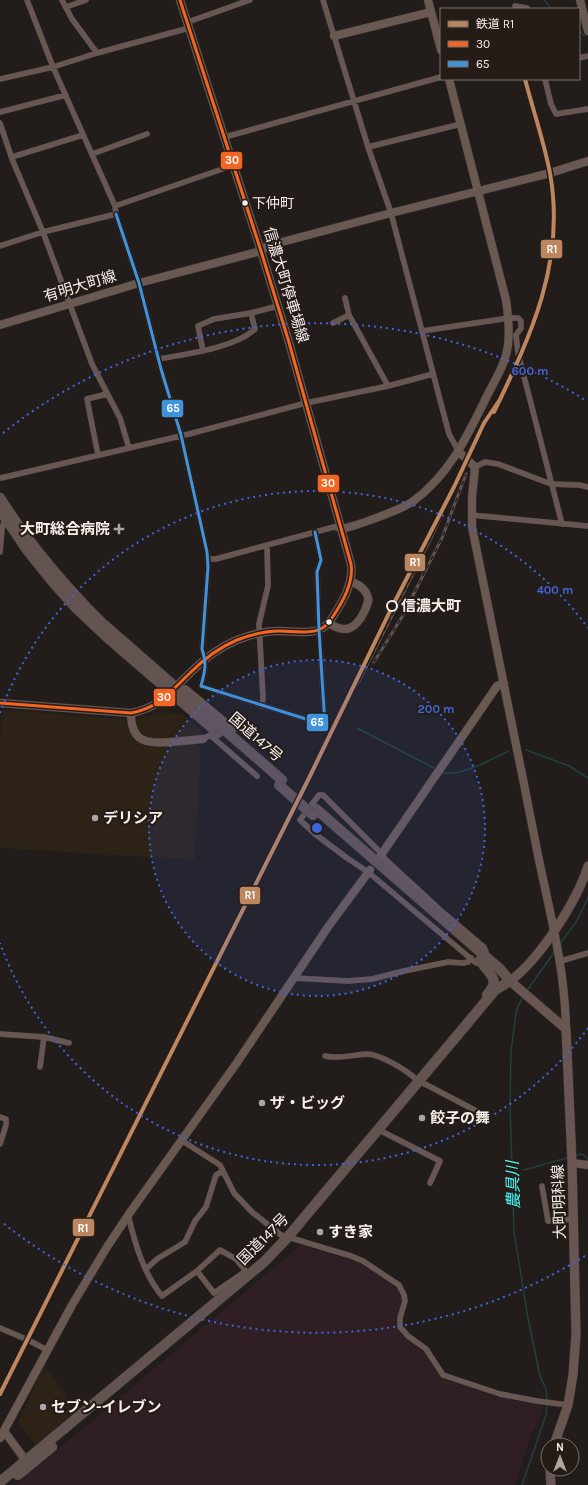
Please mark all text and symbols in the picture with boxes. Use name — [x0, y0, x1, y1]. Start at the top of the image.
legend — [440, 8, 580, 80]
text: 鉄道 R1 — [476, 17, 514, 31]
text: 30 — [476, 37, 490, 51]
text: 65 — [476, 57, 490, 71]
line badge: 30 — [220, 151, 243, 170]
text: 30 — [225, 154, 239, 167]
place label: 下仲町 — [252, 195, 294, 212]
marker: 下仲町 — [240, 198, 250, 208]
street label: 信濃大町停車場線 — [260, 225, 312, 345]
line badge: R1 — [540, 239, 563, 259]
text: R1 — [546, 243, 558, 256]
street label: 有明大町線 — [41, 266, 119, 306]
text: 600 m — [512, 364, 548, 378]
line badge: 65 — [161, 399, 184, 418]
text: 65 — [166, 402, 180, 415]
line badge: 30 — [317, 474, 340, 493]
text: 30 — [321, 477, 335, 490]
place label: 大町総合病院 — [20, 520, 110, 538]
marker: 大町総合病院 — [113, 523, 125, 535]
line badge: R1 — [404, 553, 426, 572]
text: R1 — [409, 556, 421, 569]
text: 400 m — [537, 583, 573, 597]
place label: 信濃大町 — [401, 597, 461, 615]
marker: 信濃大町 — [386, 600, 398, 612]
unlabelled marker — [324, 617, 334, 627]
line badge: 30 — [153, 688, 176, 707]
text: 30 — [157, 691, 171, 704]
text: 200 m — [418, 702, 454, 716]
street label: 国道147号 — [225, 709, 287, 765]
line badge: 65 — [306, 713, 329, 732]
text: 65 — [310, 716, 324, 729]
place label: デリシア — [103, 809, 163, 827]
marker: デリシア — [90, 813, 100, 823]
centre of rings — [310, 821, 324, 835]
line badge: R1 — [239, 886, 261, 905]
text: R1 — [244, 889, 256, 902]
place label: ザ・ビッグ — [270, 1094, 345, 1112]
marker: ザ・ビッグ — [257, 1098, 267, 1108]
place label: 餃子の舞 — [430, 1109, 490, 1127]
marker: 餃子の舞 — [417, 1113, 427, 1123]
water label: 農具川 — [503, 1159, 523, 1209]
street label: 大町明科線 — [549, 1164, 569, 1240]
street label: 国道147号 — [234, 1210, 292, 1268]
line badge: R1 — [72, 1218, 95, 1237]
text: R1 — [77, 1222, 89, 1235]
place label: すき家 — [328, 1223, 373, 1241]
marker: すき家 — [315, 1227, 325, 1237]
place label: セブン-イレブン — [51, 1398, 162, 1416]
marker: セブン-イレブン — [38, 1402, 48, 1412]
north arrow — [540, 1437, 580, 1477]
text: N — [556, 1441, 564, 1454]

